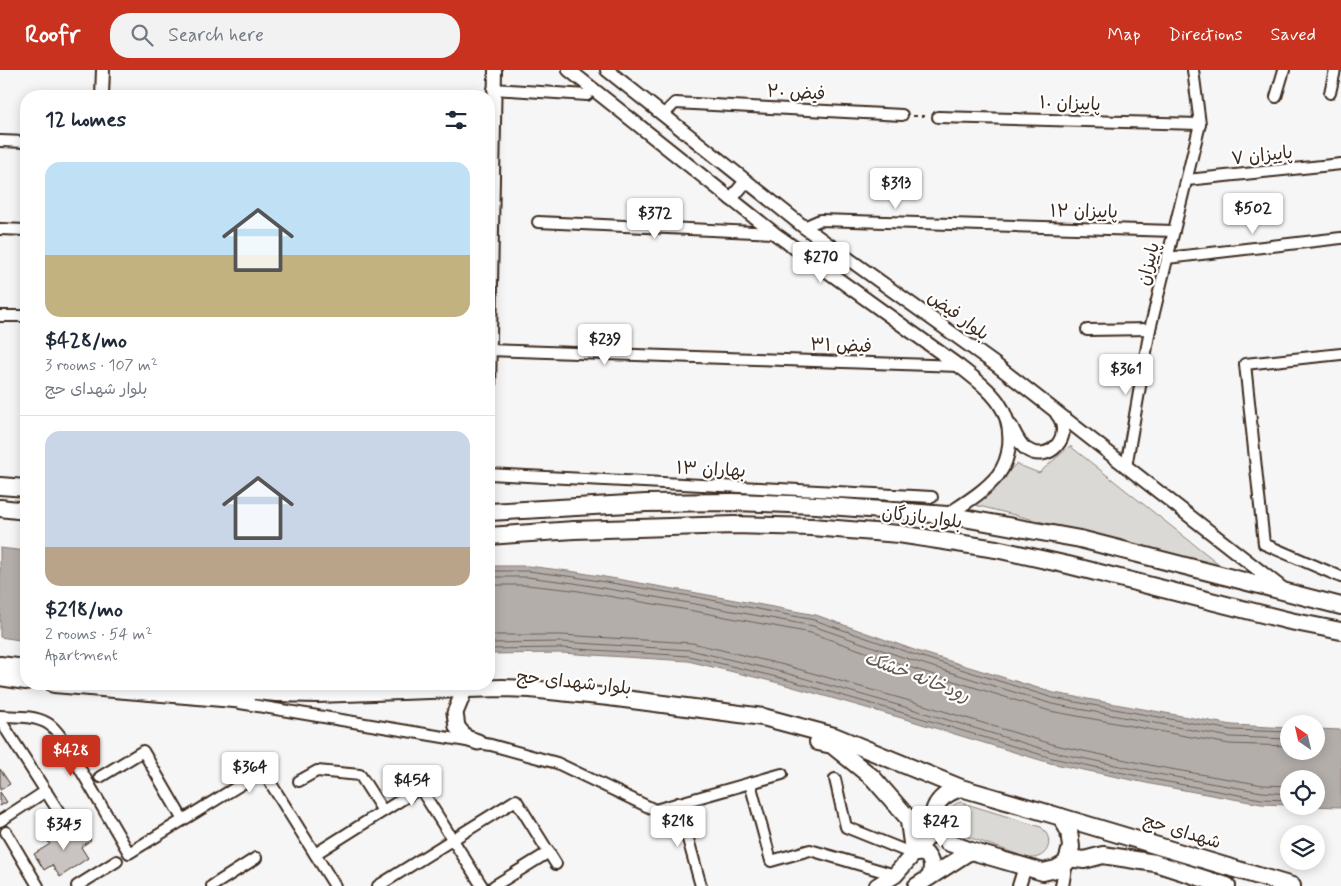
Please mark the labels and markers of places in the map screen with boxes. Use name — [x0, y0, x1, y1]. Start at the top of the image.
pin: $313 — [866, 168, 926, 210]
pin: $502 — [1223, 192, 1283, 235]
pin: $372 — [625, 198, 685, 240]
pin: $270 — [791, 242, 851, 284]
pin: $239 — [575, 324, 635, 366]
pin: $361 — [1096, 354, 1156, 396]
pin: $428 — [41, 734, 101, 777]
pin: $364 — [220, 752, 280, 794]
pin: $454 — [382, 764, 442, 807]
pin: $218 — [648, 806, 708, 848]
pin: $242 — [911, 806, 971, 848]
pin: $345 — [34, 808, 94, 851]

